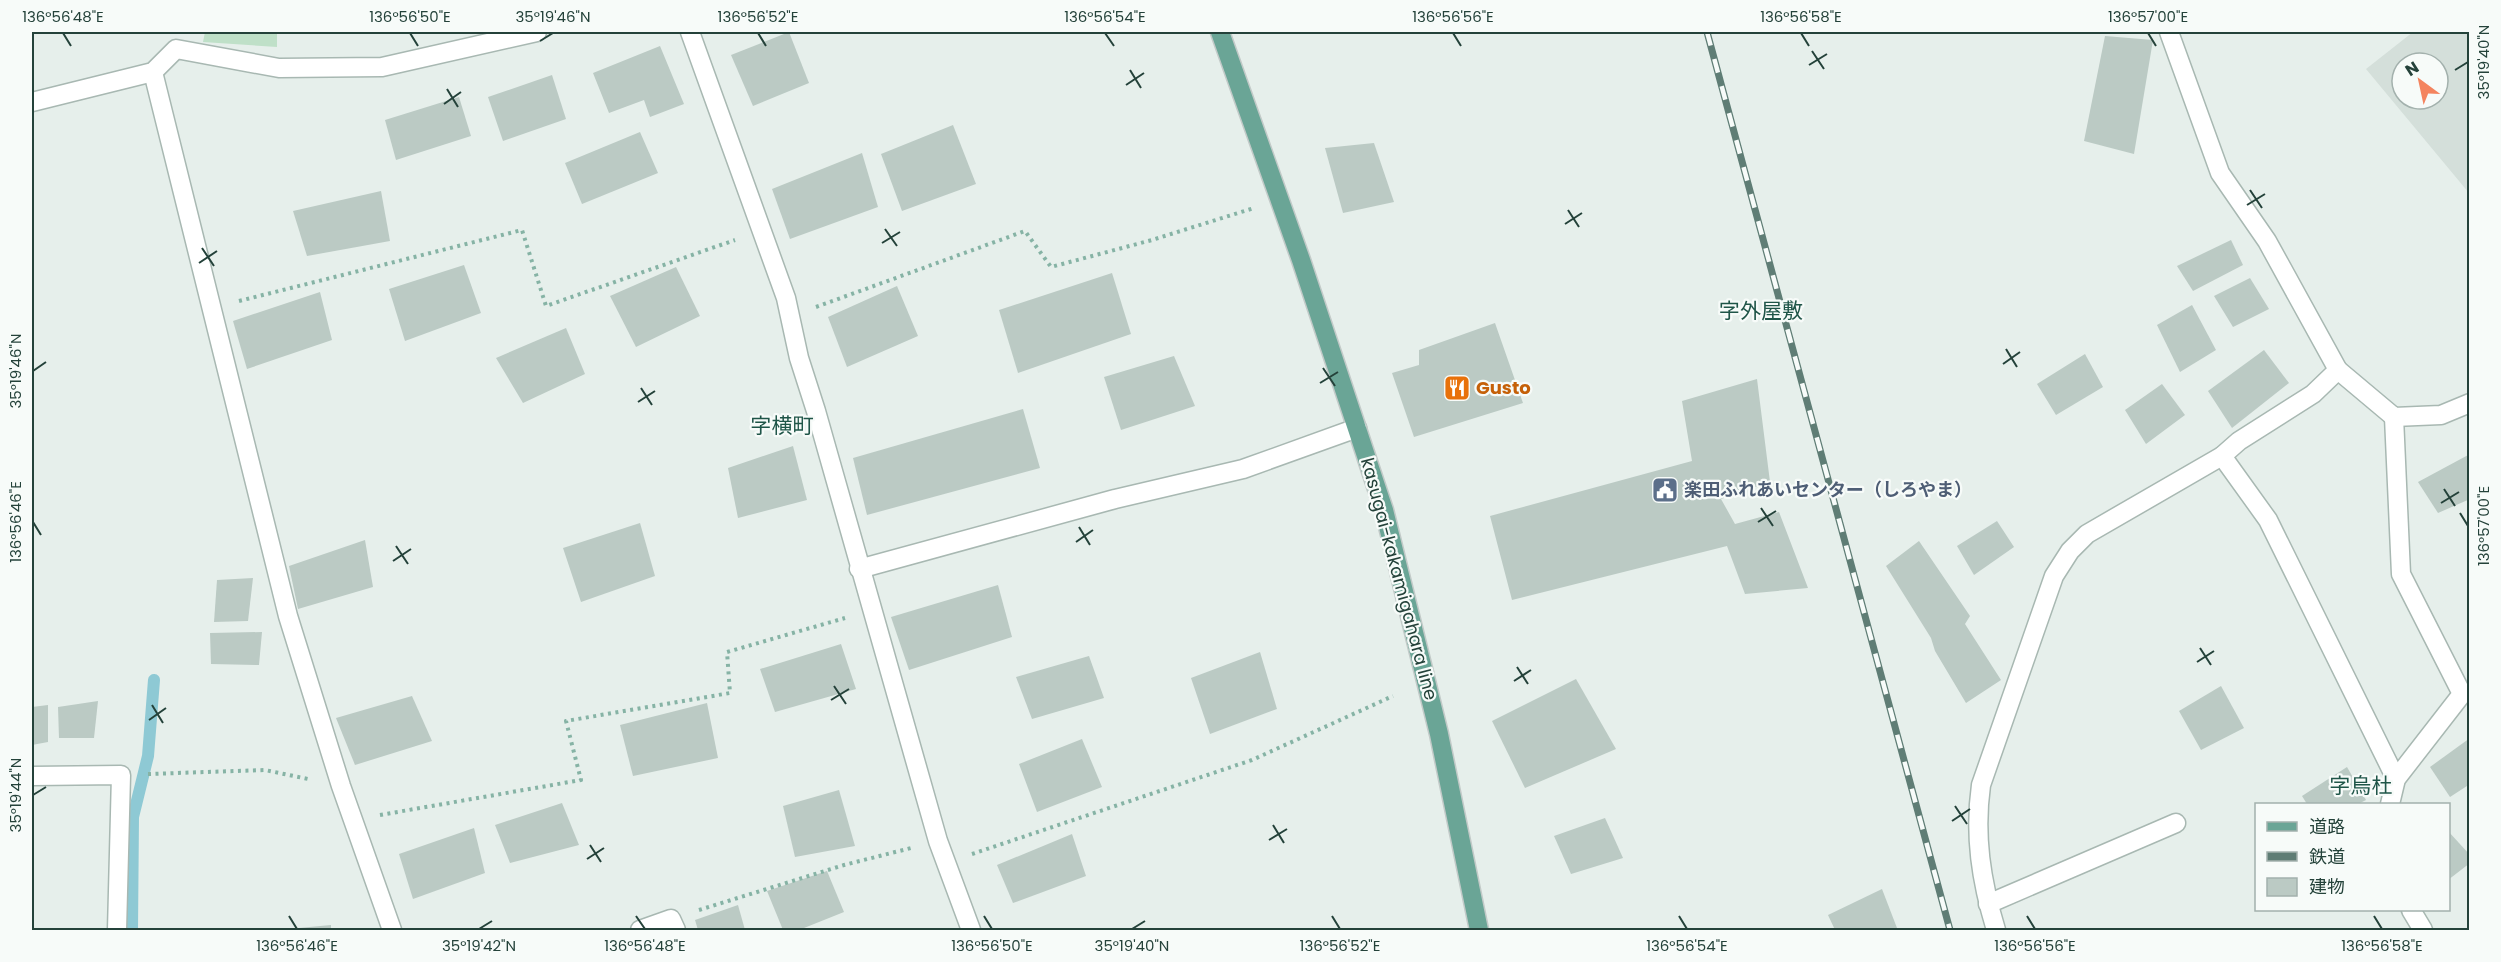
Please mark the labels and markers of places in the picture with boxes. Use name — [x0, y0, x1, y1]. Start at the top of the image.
restaurant icon: Gusto — [1442, 373, 1472, 403]
place label: Gusto — [1476, 375, 1531, 400]
public building icon: 楽田ふれあいセンター（しろやま） — [1650, 475, 1680, 505]
place label: 楽田ふれあいセンター（しろやま） — [1684, 477, 1972, 502]

